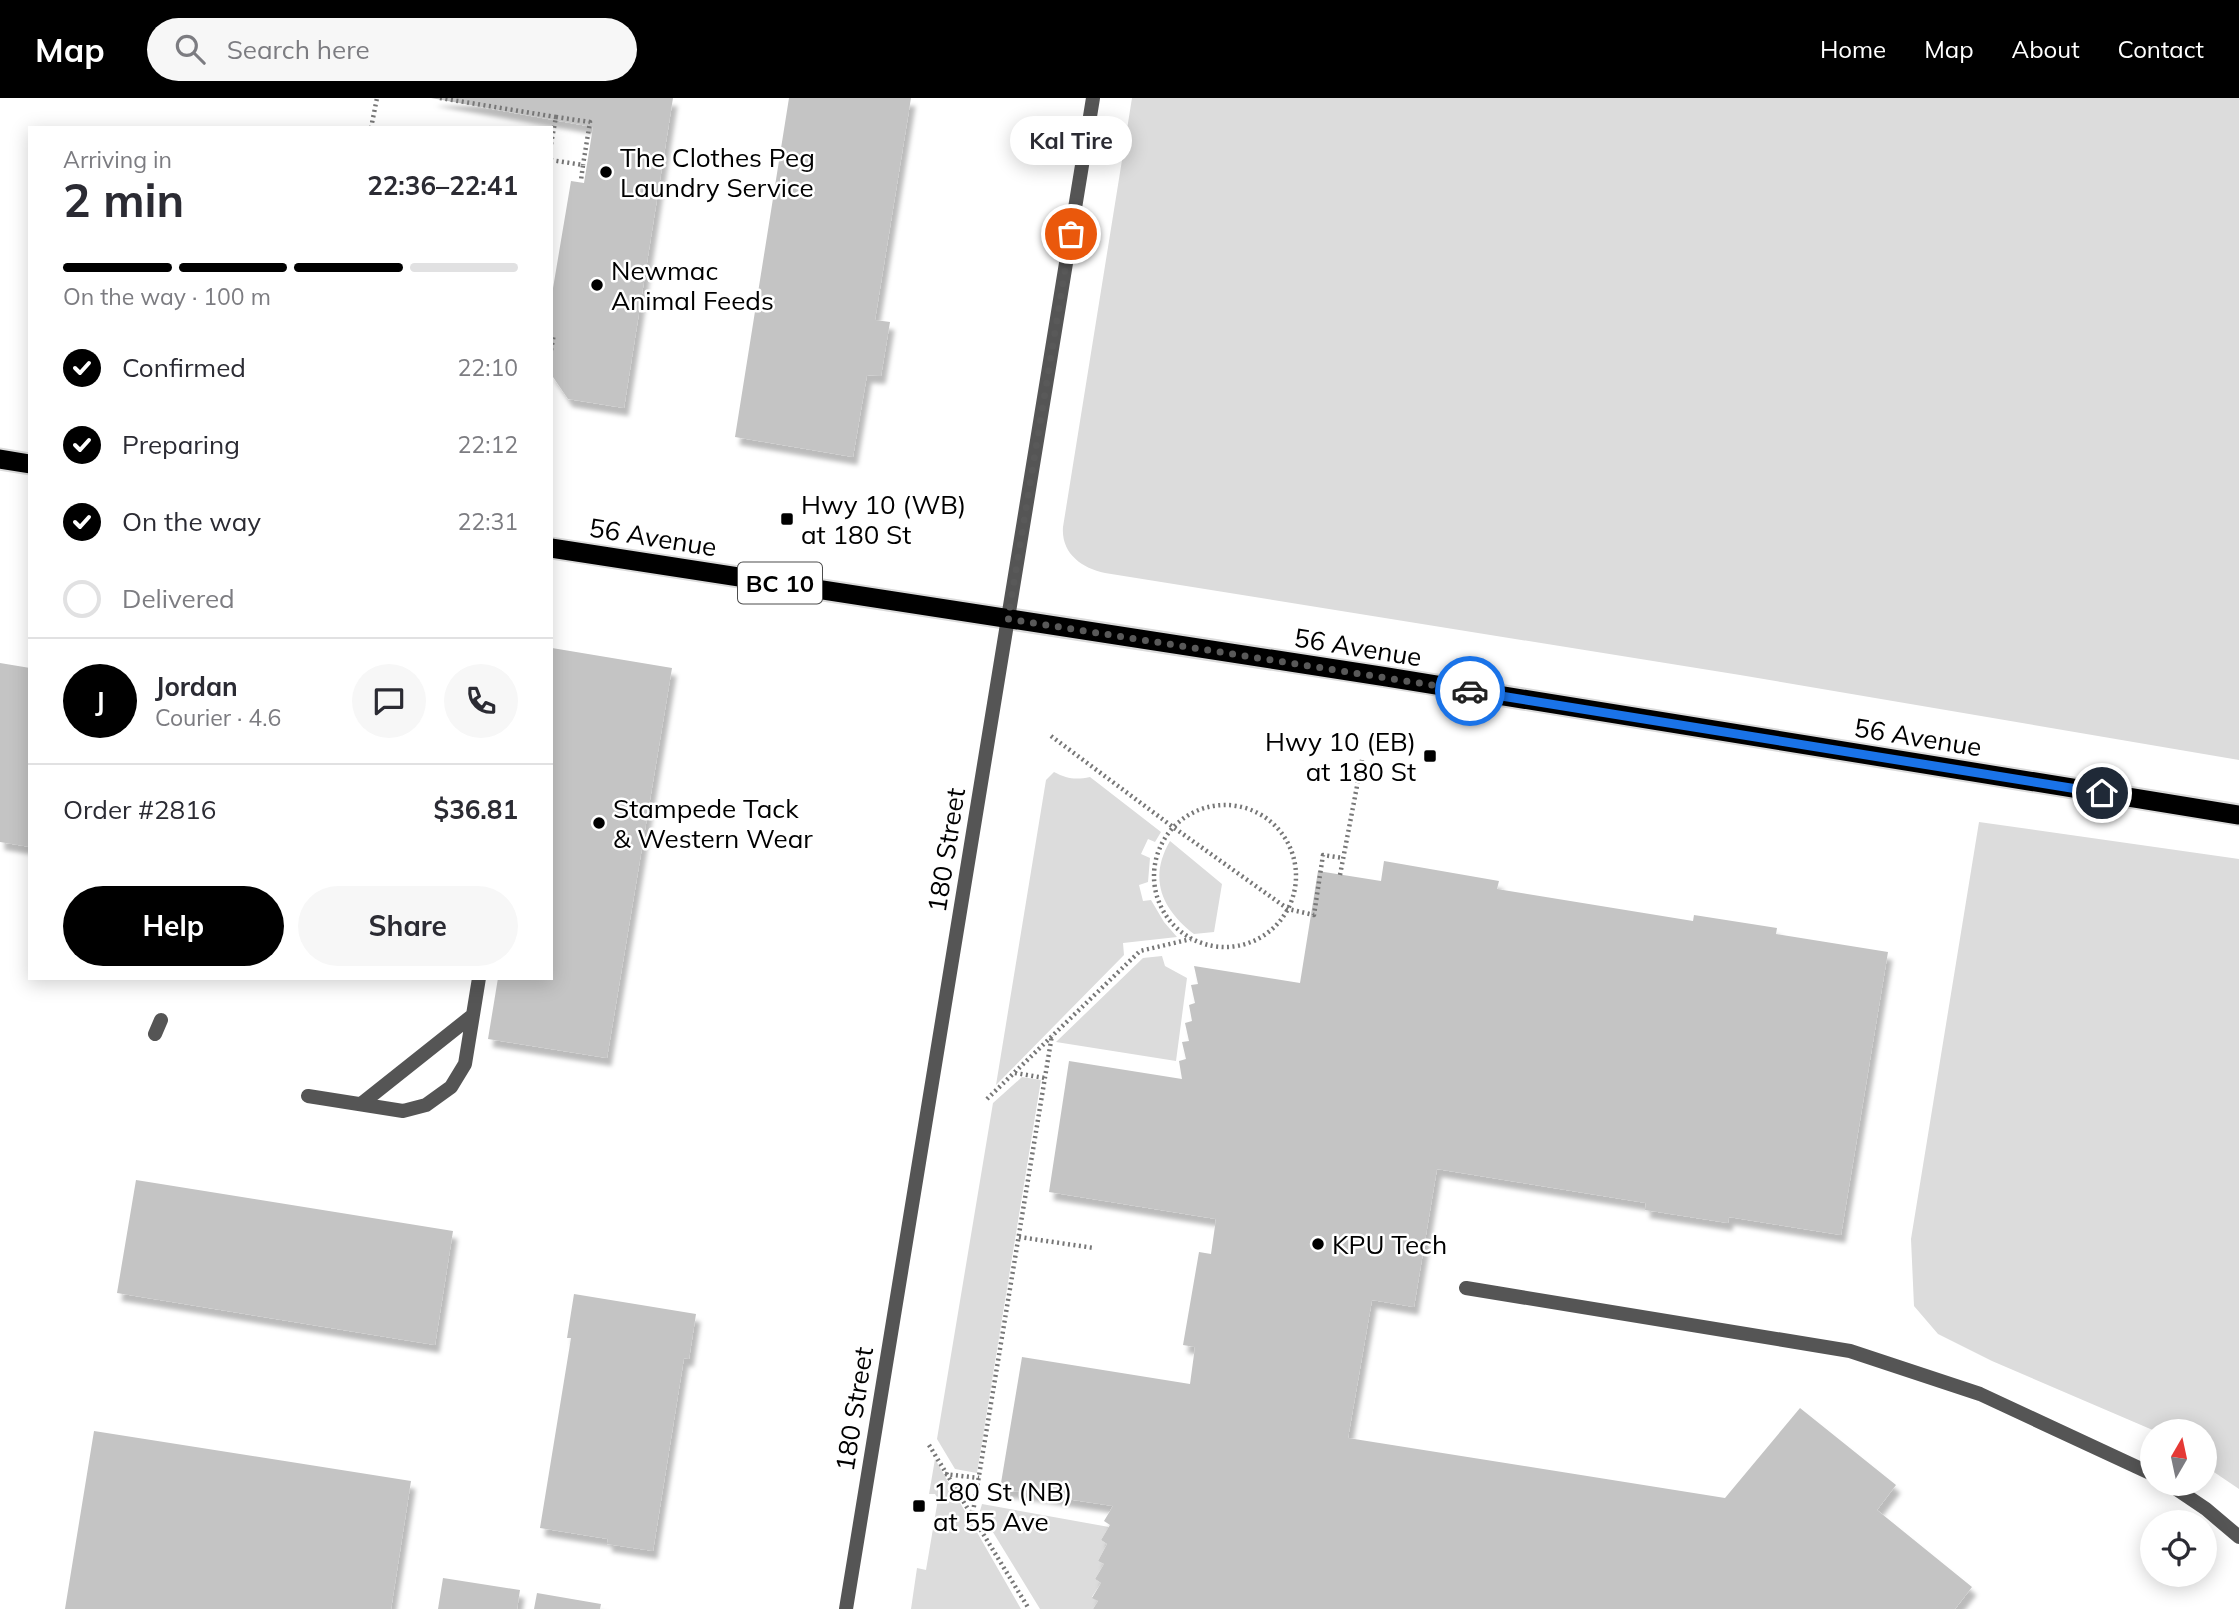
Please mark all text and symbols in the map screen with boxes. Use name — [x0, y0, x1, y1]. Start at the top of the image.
search box — [147, 18, 637, 81]
text: Map — [35, 29, 105, 70]
icon: search — [171, 30, 209, 68]
text: Search here — [227, 33, 370, 66]
text: Home — [1820, 34, 1886, 64]
text: Map — [1924, 34, 1974, 64]
text: About — [2012, 34, 2080, 64]
text: Contact — [2118, 34, 2204, 64]
callout: Kal Tire — [1010, 115, 1132, 164]
text: Kal Tire — [1029, 126, 1113, 155]
place label: The Clothes Peg Laundry Service — [620, 141, 815, 204]
text: Arriving in — [63, 145, 172, 174]
marker: The Clothes Peg Laundry Service — [598, 164, 614, 180]
text: 22:36–22:41 — [367, 169, 518, 202]
text: 2 min — [63, 171, 184, 229]
pin — [1041, 204, 1101, 264]
icon: bag — [1052, 215, 1090, 253]
place label: Newmac Animal Feeds — [611, 254, 774, 317]
marker: Newmac Animal Feeds — [589, 277, 605, 293]
text: On the way · 100 m — [63, 282, 271, 311]
icon: check — [63, 349, 101, 387]
text: Confirmed — [122, 351, 246, 384]
text: 22:10 — [458, 353, 518, 382]
icon: check — [63, 426, 101, 464]
text: Preparing — [122, 428, 240, 461]
text: 22:12 — [458, 430, 518, 459]
place label: Hwy 10 (WB) at 180 St — [801, 488, 966, 551]
icon: check — [63, 503, 101, 541]
text: On the way — [122, 505, 261, 538]
text: 22:31 — [458, 507, 518, 536]
street label: 56 Avenue — [587, 511, 719, 563]
marker: Hwy 10 (WB) at 180 St — [779, 511, 795, 527]
road number: BC 10 — [738, 562, 822, 604]
text: Delivered — [122, 582, 235, 615]
street label: 56 Avenue — [1292, 621, 1424, 673]
courier — [1435, 656, 1505, 726]
button: chat — [352, 664, 426, 738]
button: phone — [444, 664, 518, 738]
text: Jordan — [155, 670, 238, 703]
icon: car — [1451, 672, 1489, 710]
text: J — [95, 685, 105, 718]
text: Courier · 4.6 — [155, 703, 281, 732]
street label: 56 Avenue — [1852, 711, 1984, 763]
place label: Hwy 10 (EB) at 180 St — [1265, 725, 1416, 788]
marker: Hwy 10 (EB) at 180 St — [1422, 748, 1438, 764]
pin — [2072, 763, 2132, 823]
icon: home — [2083, 774, 2121, 812]
street label: 180 Street — [920, 785, 972, 915]
place label: Stampede Tack & Western Wear — [613, 792, 813, 855]
text: Order #2816 — [63, 793, 216, 826]
text: $36.81 — [434, 793, 518, 826]
marker: Stampede Tack & Western Wear — [591, 815, 607, 831]
button: Help — [63, 886, 284, 966]
button: Share — [298, 886, 518, 966]
place label: KPU Tech — [1332, 1228, 1447, 1261]
marker: KPU Tech — [1310, 1236, 1326, 1252]
street label: 180 Street — [828, 1344, 880, 1474]
north arrow — [2140, 1419, 2217, 1496]
map controls — [2140, 1419, 2217, 1587]
place label: 180 St (NB) at 55 Ave — [933, 1475, 1072, 1538]
marker: 180 St (NB) at 55 Ave — [911, 1498, 927, 1514]
button: locate — [2140, 1510, 2217, 1587]

